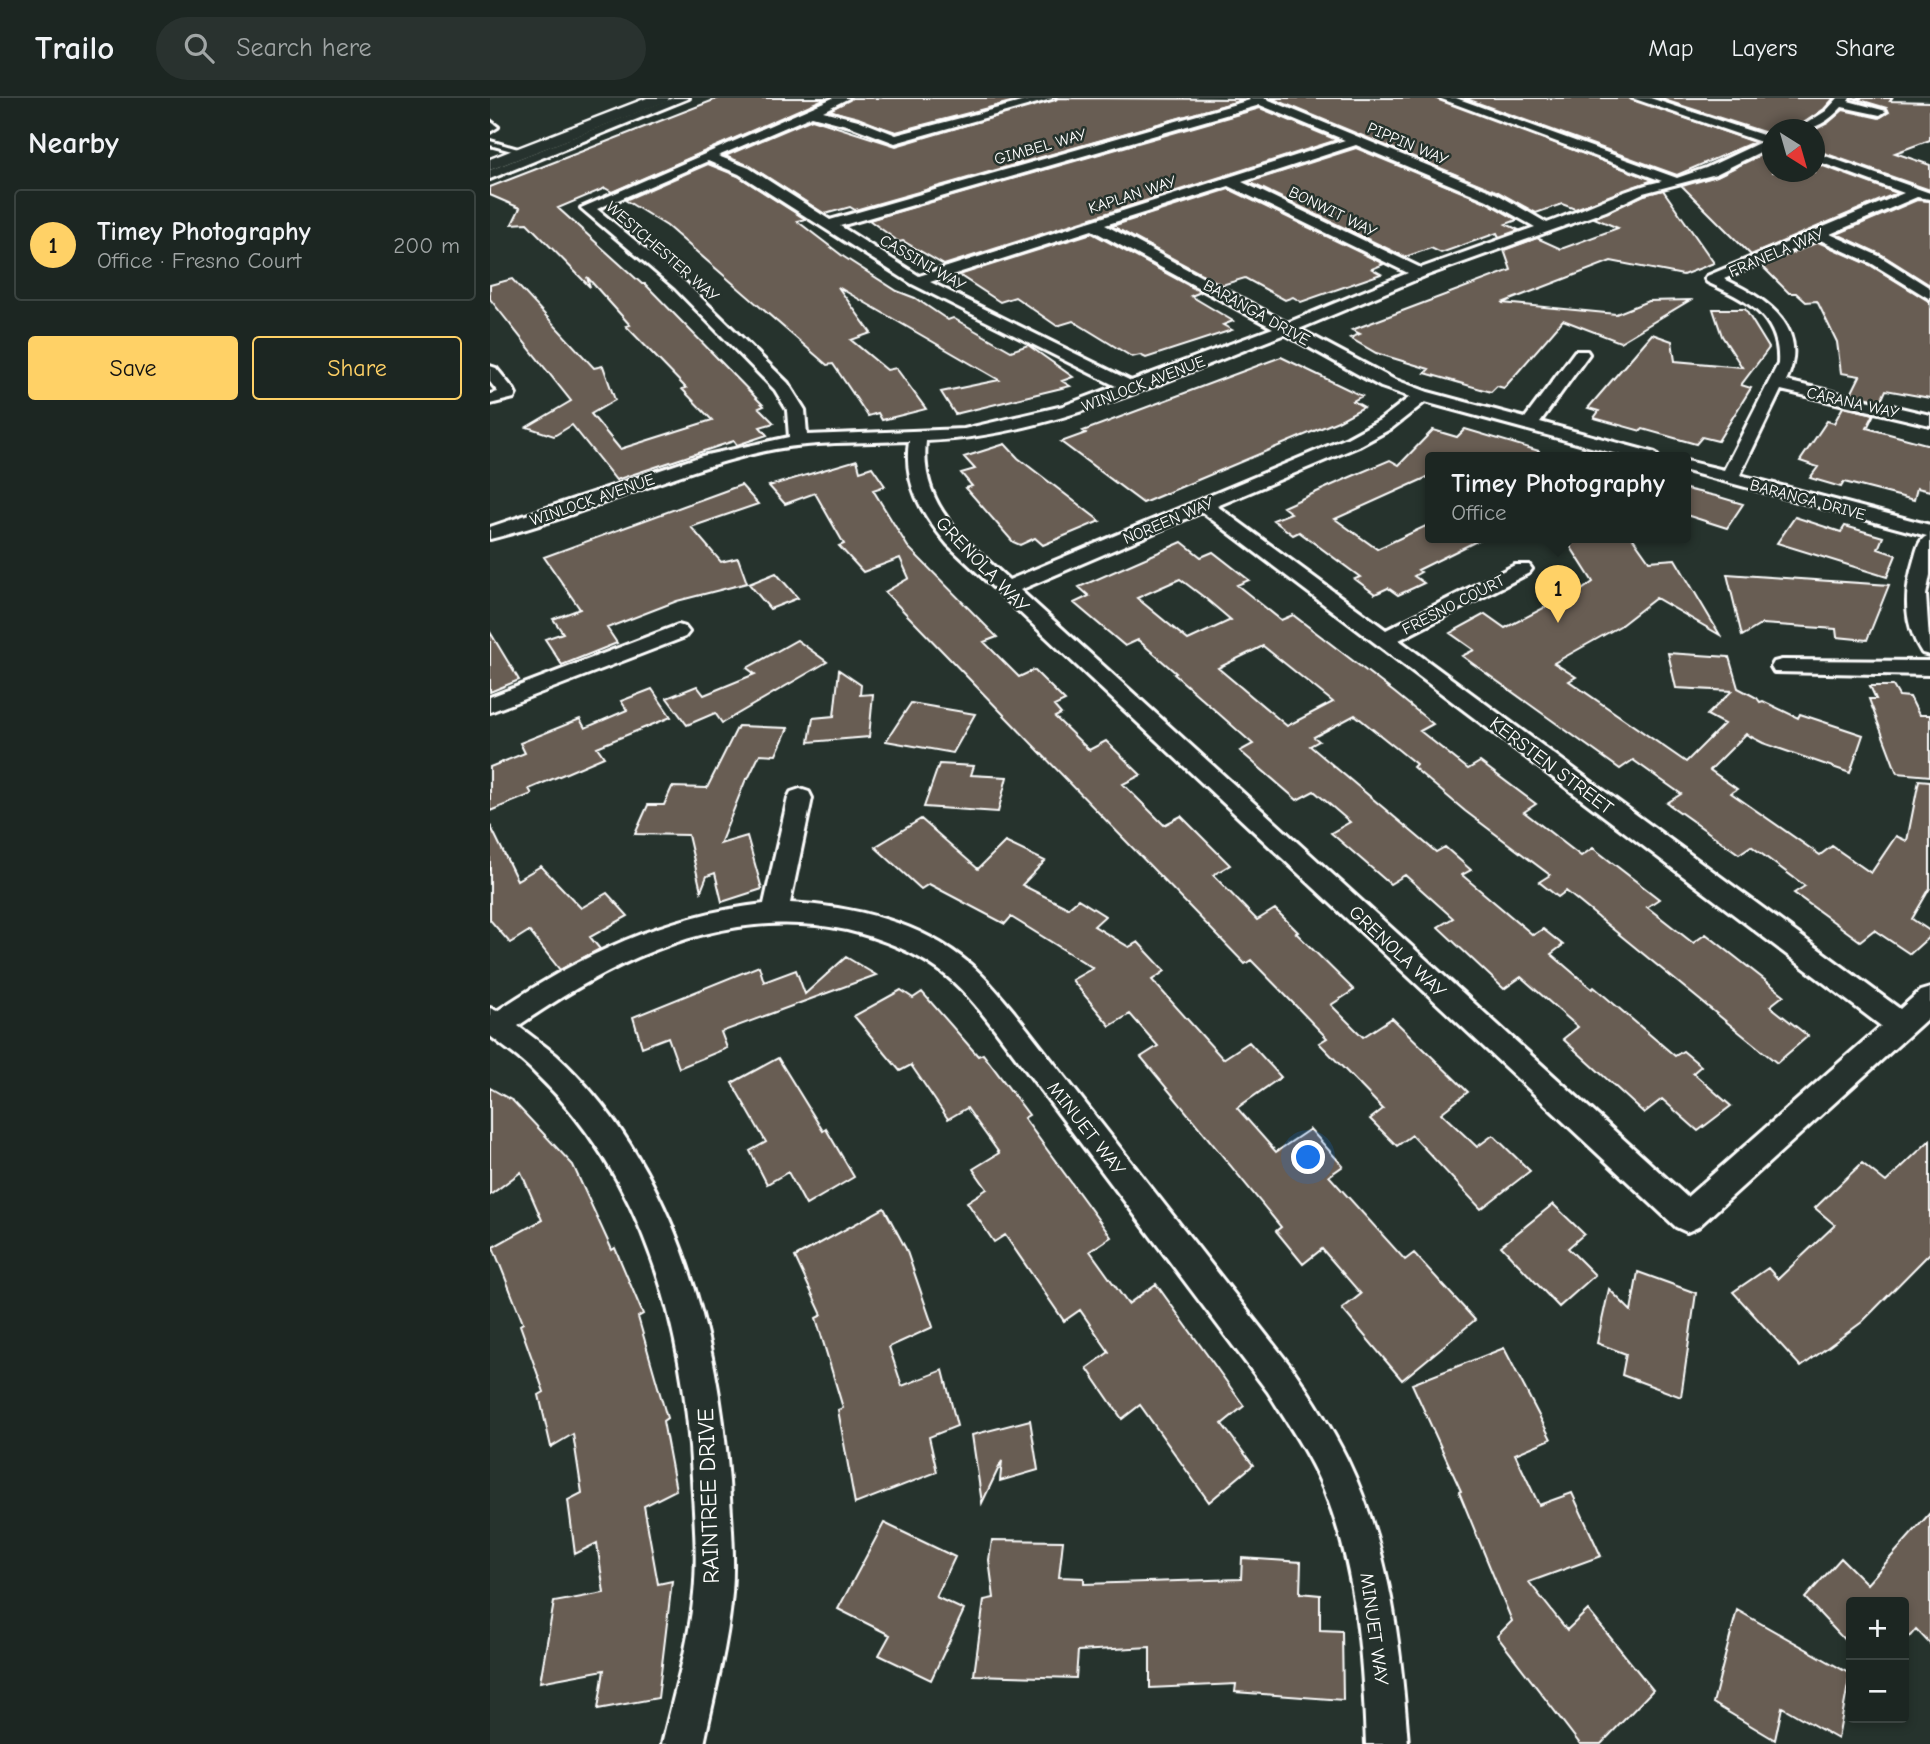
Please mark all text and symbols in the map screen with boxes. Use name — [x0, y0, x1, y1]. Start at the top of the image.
search box — [156, 17, 646, 80]
text: Trailo — [35, 29, 114, 67]
icon: search — [180, 29, 218, 67]
text: Search here — [236, 33, 372, 63]
text: Map — [1648, 34, 1694, 62]
text: Layers — [1732, 34, 1797, 62]
text: Share — [1835, 34, 1895, 62]
street label: PIPPIN WAY — [1364, 119, 1451, 169]
north arrow — [1762, 119, 1825, 182]
street label: GIMBEL WAY — [992, 125, 1089, 169]
text: Nearby — [28, 126, 119, 161]
street label: KAPLAN WAY — [1086, 172, 1179, 218]
street label: BONWIT WAY — [1286, 183, 1380, 241]
street label: WESTCHESTER WAY — [602, 198, 723, 306]
text: Timey Photography — [97, 217, 311, 247]
street label: FRANELA WAY — [1726, 225, 1827, 281]
street label: CASSINI WAY — [876, 231, 969, 295]
text: 1 — [48, 232, 58, 259]
text: 200 m — [393, 232, 460, 259]
text: Office · Fresno Court — [97, 247, 301, 274]
street label: BARANGA DRIVE — [1200, 276, 1313, 350]
button: Save — [28, 336, 238, 400]
button: Share — [252, 336, 462, 400]
street label: WINLOCK AVENUE — [1079, 352, 1208, 416]
street label: CARANA WAY — [1805, 384, 1901, 422]
popup — [1425, 452, 1691, 543]
text: Timey Photography — [1451, 469, 1665, 499]
street label: WINLOCK AVENUE — [528, 470, 657, 530]
street label: BARANGA DRIVE — [1748, 476, 1868, 524]
street label: NOREEN WAY — [1121, 494, 1217, 548]
text: Office — [1451, 499, 1507, 526]
street label: GRENOLA WAY — [931, 512, 1034, 618]
pin: 1 — [1535, 565, 1581, 623]
street label: FRESNO COURT — [1399, 571, 1508, 638]
street label: KERSTEN STREET — [1485, 712, 1617, 819]
street label: GRENOLA WAY — [1344, 901, 1451, 1003]
street label: MINUET WAY — [1043, 1077, 1130, 1181]
your location — [1291, 1140, 1325, 1174]
street label: RAINTREE DRIVE — [692, 1408, 725, 1584]
street label: MINUET WAY — [1355, 1571, 1393, 1688]
map controls — [1846, 1597, 1909, 1723]
button: + — [1846, 1597, 1909, 1660]
button: − — [1846, 1660, 1909, 1723]

